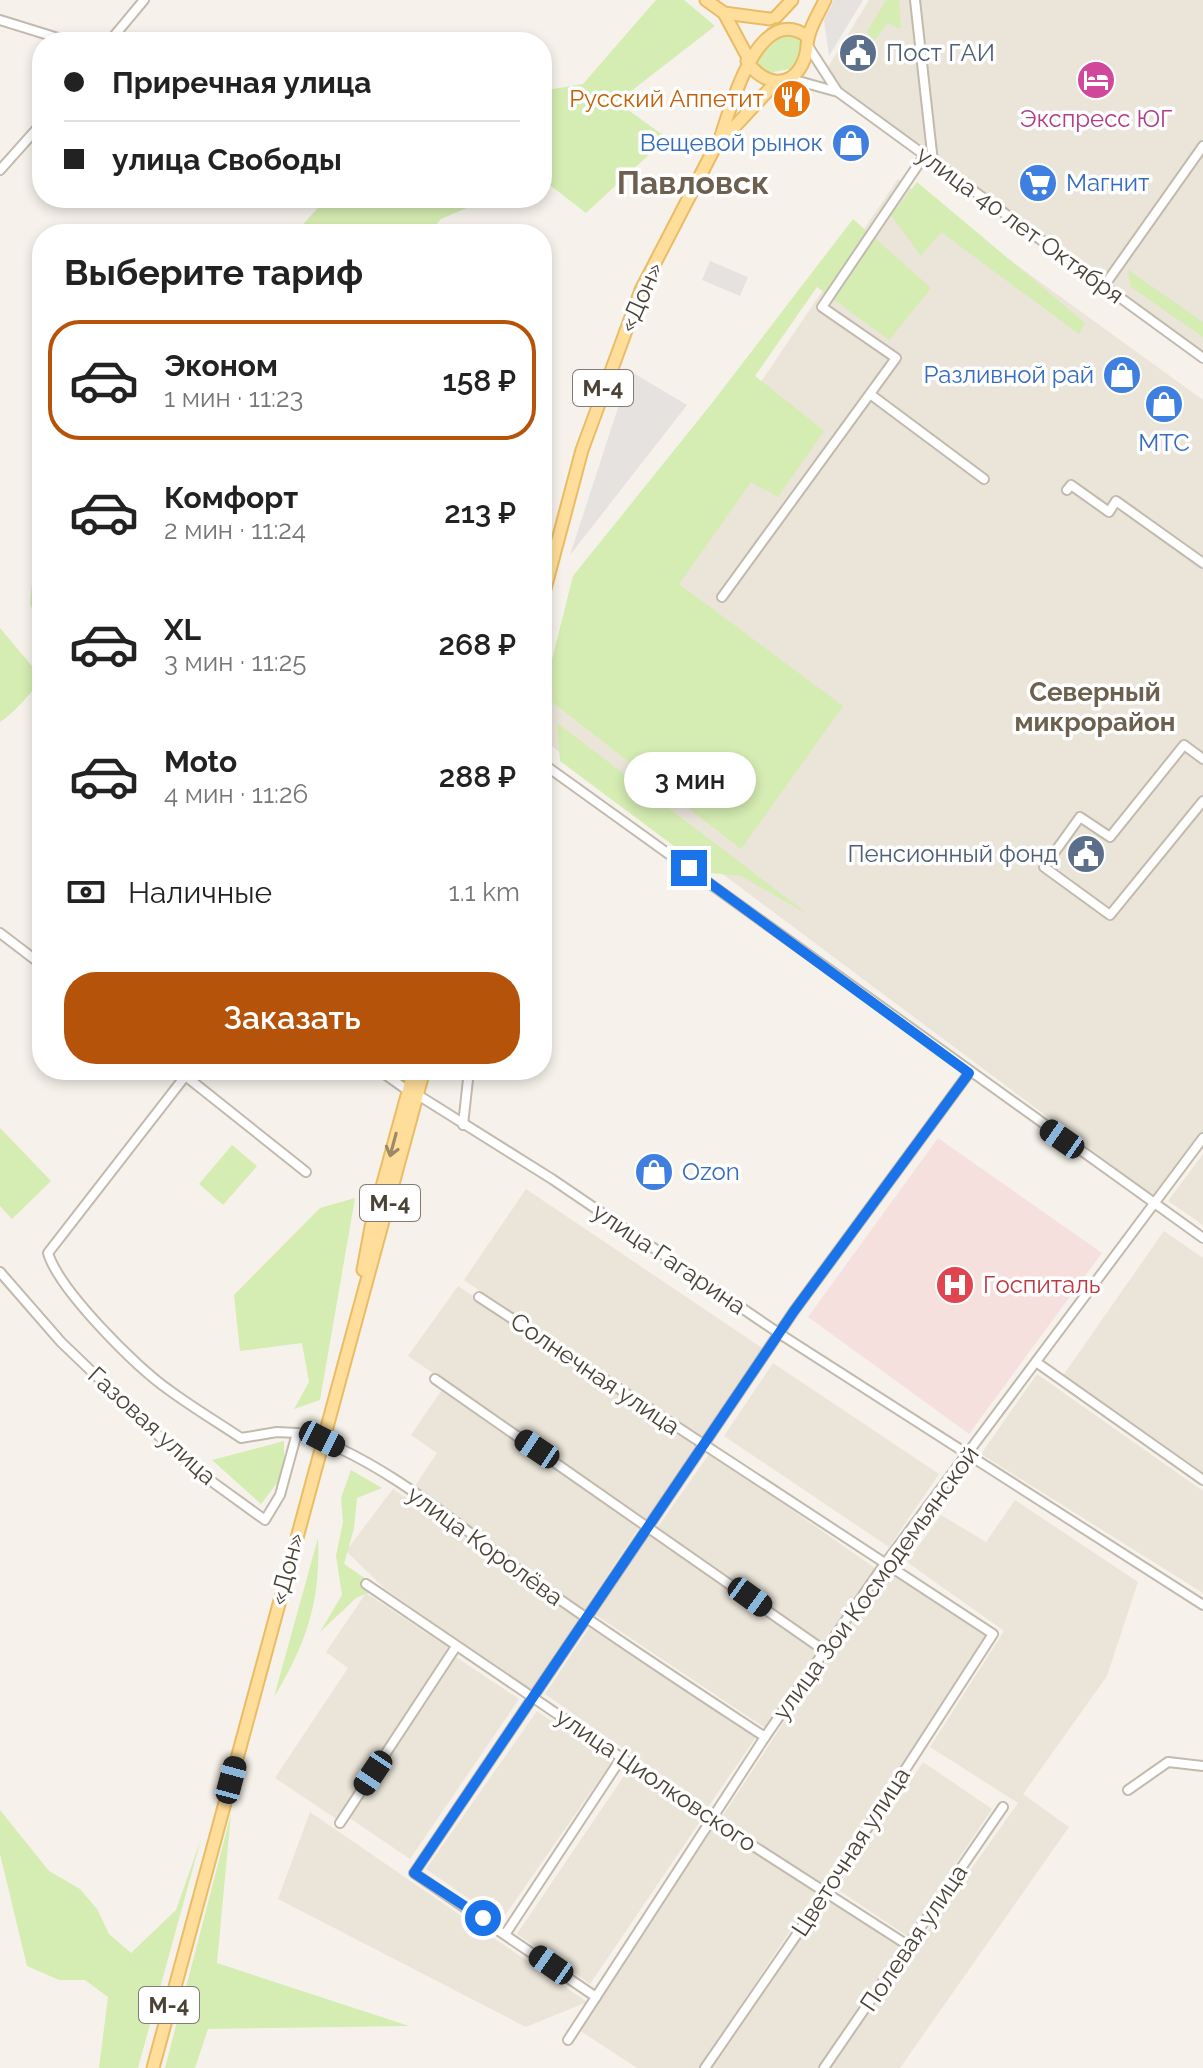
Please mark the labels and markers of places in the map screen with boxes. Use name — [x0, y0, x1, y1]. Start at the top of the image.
public building icon: Пост ГАИ — [837, 32, 879, 74]
place label: Пост ГАИ — [886, 38, 995, 67]
hotel icon: Экспресс ЮГ — [1075, 59, 1117, 101]
restaurant icon: Русский Аппетит — [771, 78, 813, 120]
place label: Русский Аппетит — [569, 84, 765, 113]
place label: Экспресс ЮГ — [1020, 104, 1172, 133]
shop icon: Вещевой рынок — [830, 122, 872, 164]
place label: Вещевой рынок — [640, 128, 823, 157]
supermarket icon: Магнит — [1017, 162, 1059, 204]
place label: Магнит — [1066, 168, 1150, 197]
shop icon: Разливной рай — [1101, 354, 1143, 396]
place label: Разливной рай — [924, 360, 1094, 389]
shop icon: МТС — [1143, 383, 1185, 425]
place label: МТС — [1138, 428, 1190, 457]
public building icon: Пенсионный фонд — [1065, 833, 1107, 875]
place label: Пенсионный фонд — [847, 839, 1058, 868]
shop icon: Ozon — [633, 1151, 675, 1193]
place label: Ozon — [682, 1157, 740, 1186]
hospital icon: Госпиталь — [934, 1264, 976, 1306]
place label: Госпиталь — [983, 1270, 1101, 1299]

